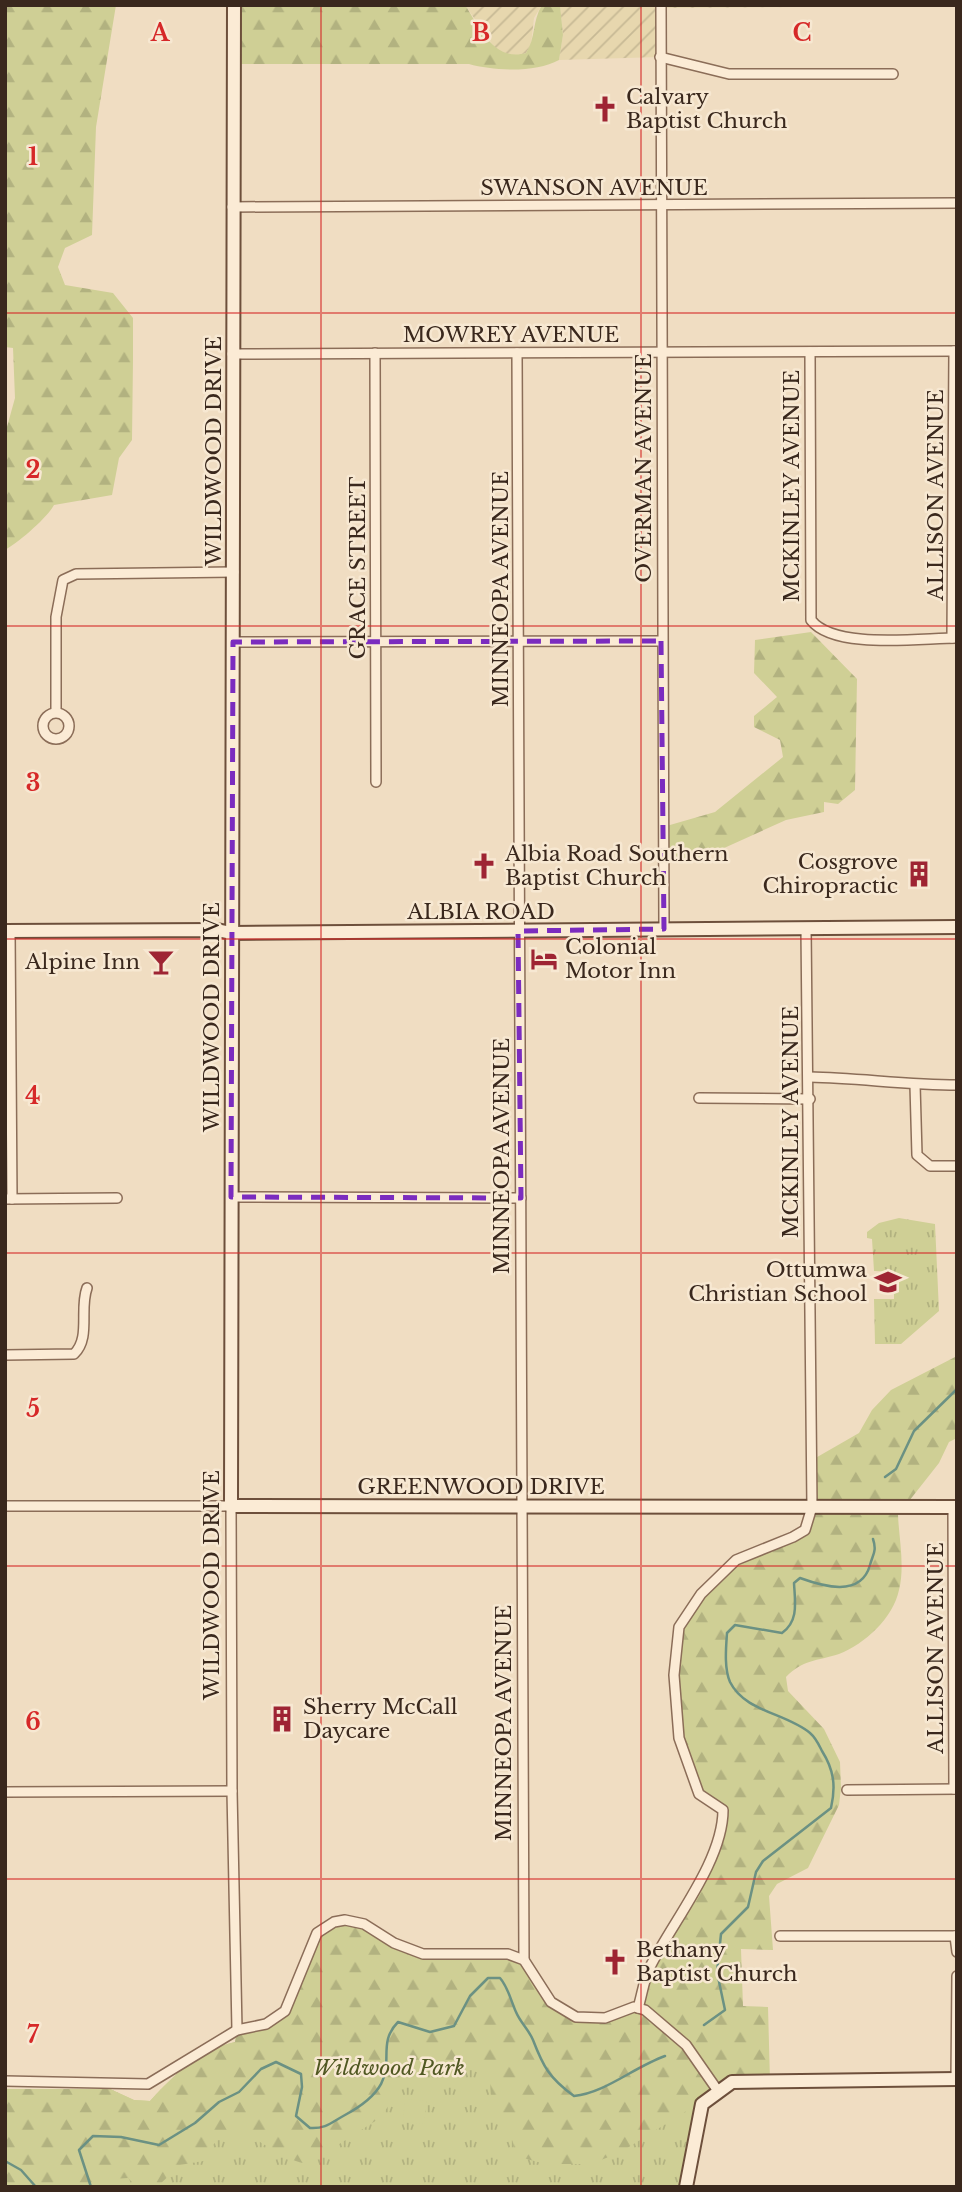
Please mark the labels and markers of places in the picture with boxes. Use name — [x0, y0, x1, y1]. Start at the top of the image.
place label: Calvary Baptist Church — [626, 84, 787, 134]
church icon: Calvary Baptist Church — [590, 94, 620, 124]
place label: Albia Road Southern Baptist Church — [504, 841, 729, 891]
place label: Cosgrove Chiropractic — [763, 849, 898, 899]
church icon: Albia Road Southern Baptist Church — [469, 851, 499, 881]
building icon: Cosgrove Chiropractic — [904, 859, 934, 889]
place label: Colonial Motor Inn — [565, 934, 676, 984]
hotel icon: Colonial Motor Inn — [529, 944, 559, 974]
bar icon: Alpine Inn — [146, 947, 176, 977]
place label: Alpine Inn — [24, 949, 140, 975]
place label: Ottumwa Christian School — [688, 1257, 867, 1307]
school or university icon: Ottumwa Christian School — [873, 1267, 903, 1297]
place label: Sherry McCall Daycare — [303, 1694, 458, 1744]
building icon: Sherry McCall Daycare — [267, 1704, 297, 1734]
place label: Bethany Baptist Church — [636, 1937, 797, 1987]
church icon: Bethany Baptist Church — [600, 1947, 630, 1977]

